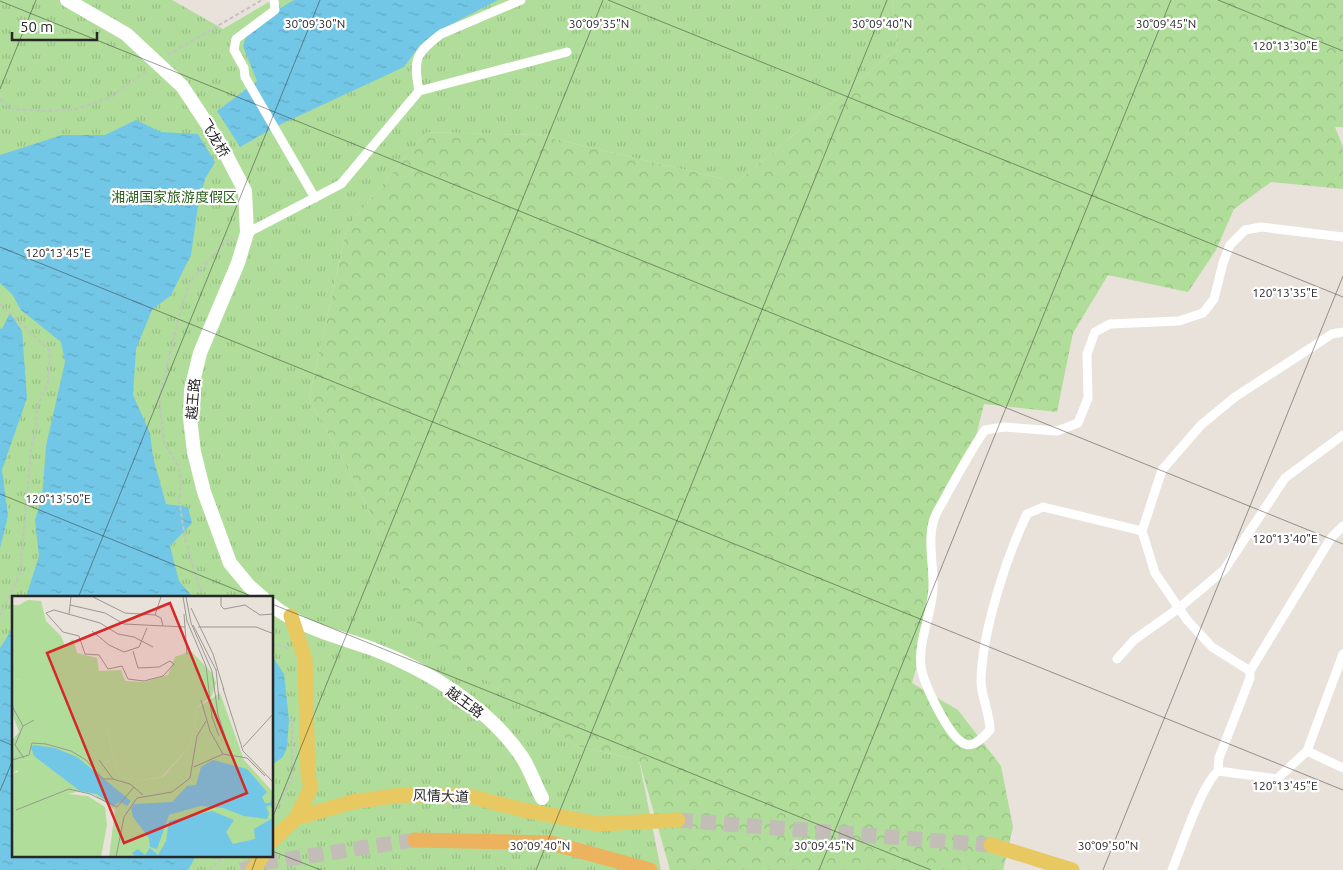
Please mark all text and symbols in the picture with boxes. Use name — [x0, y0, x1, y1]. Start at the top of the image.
scale bar — [12, 10, 98, 42]
text: 30°09'30"N — [285, 17, 345, 30]
text: 30°09'35"N — [569, 17, 629, 30]
text: 30°09'40"N — [852, 17, 912, 30]
text: 30°09'45"N — [1136, 17, 1196, 30]
text: 50 m — [20, 18, 53, 35]
text: 120°13'30"E — [1252, 39, 1318, 52]
street label: 飞龙桥 — [197, 116, 233, 160]
park label: 湘湖国家旅游度假区 — [111, 189, 237, 205]
text: 120°13'45"E — [25, 246, 91, 259]
text: 120°13'35"E — [1252, 286, 1318, 299]
street label: 越王路 — [183, 377, 203, 421]
text: 120°13'50"E — [25, 492, 91, 505]
text: 120°13'40"E — [1252, 532, 1318, 545]
inset map — [12, 596, 274, 858]
street label: 越王路 — [443, 683, 487, 721]
text: 120°13'45"E — [1252, 779, 1318, 792]
street label: 风情大道 — [413, 787, 469, 805]
text: 30°09'40"N — [510, 839, 570, 852]
text: 30°09'45"N — [794, 839, 854, 852]
text: 30°09'50"N — [1078, 839, 1138, 852]

